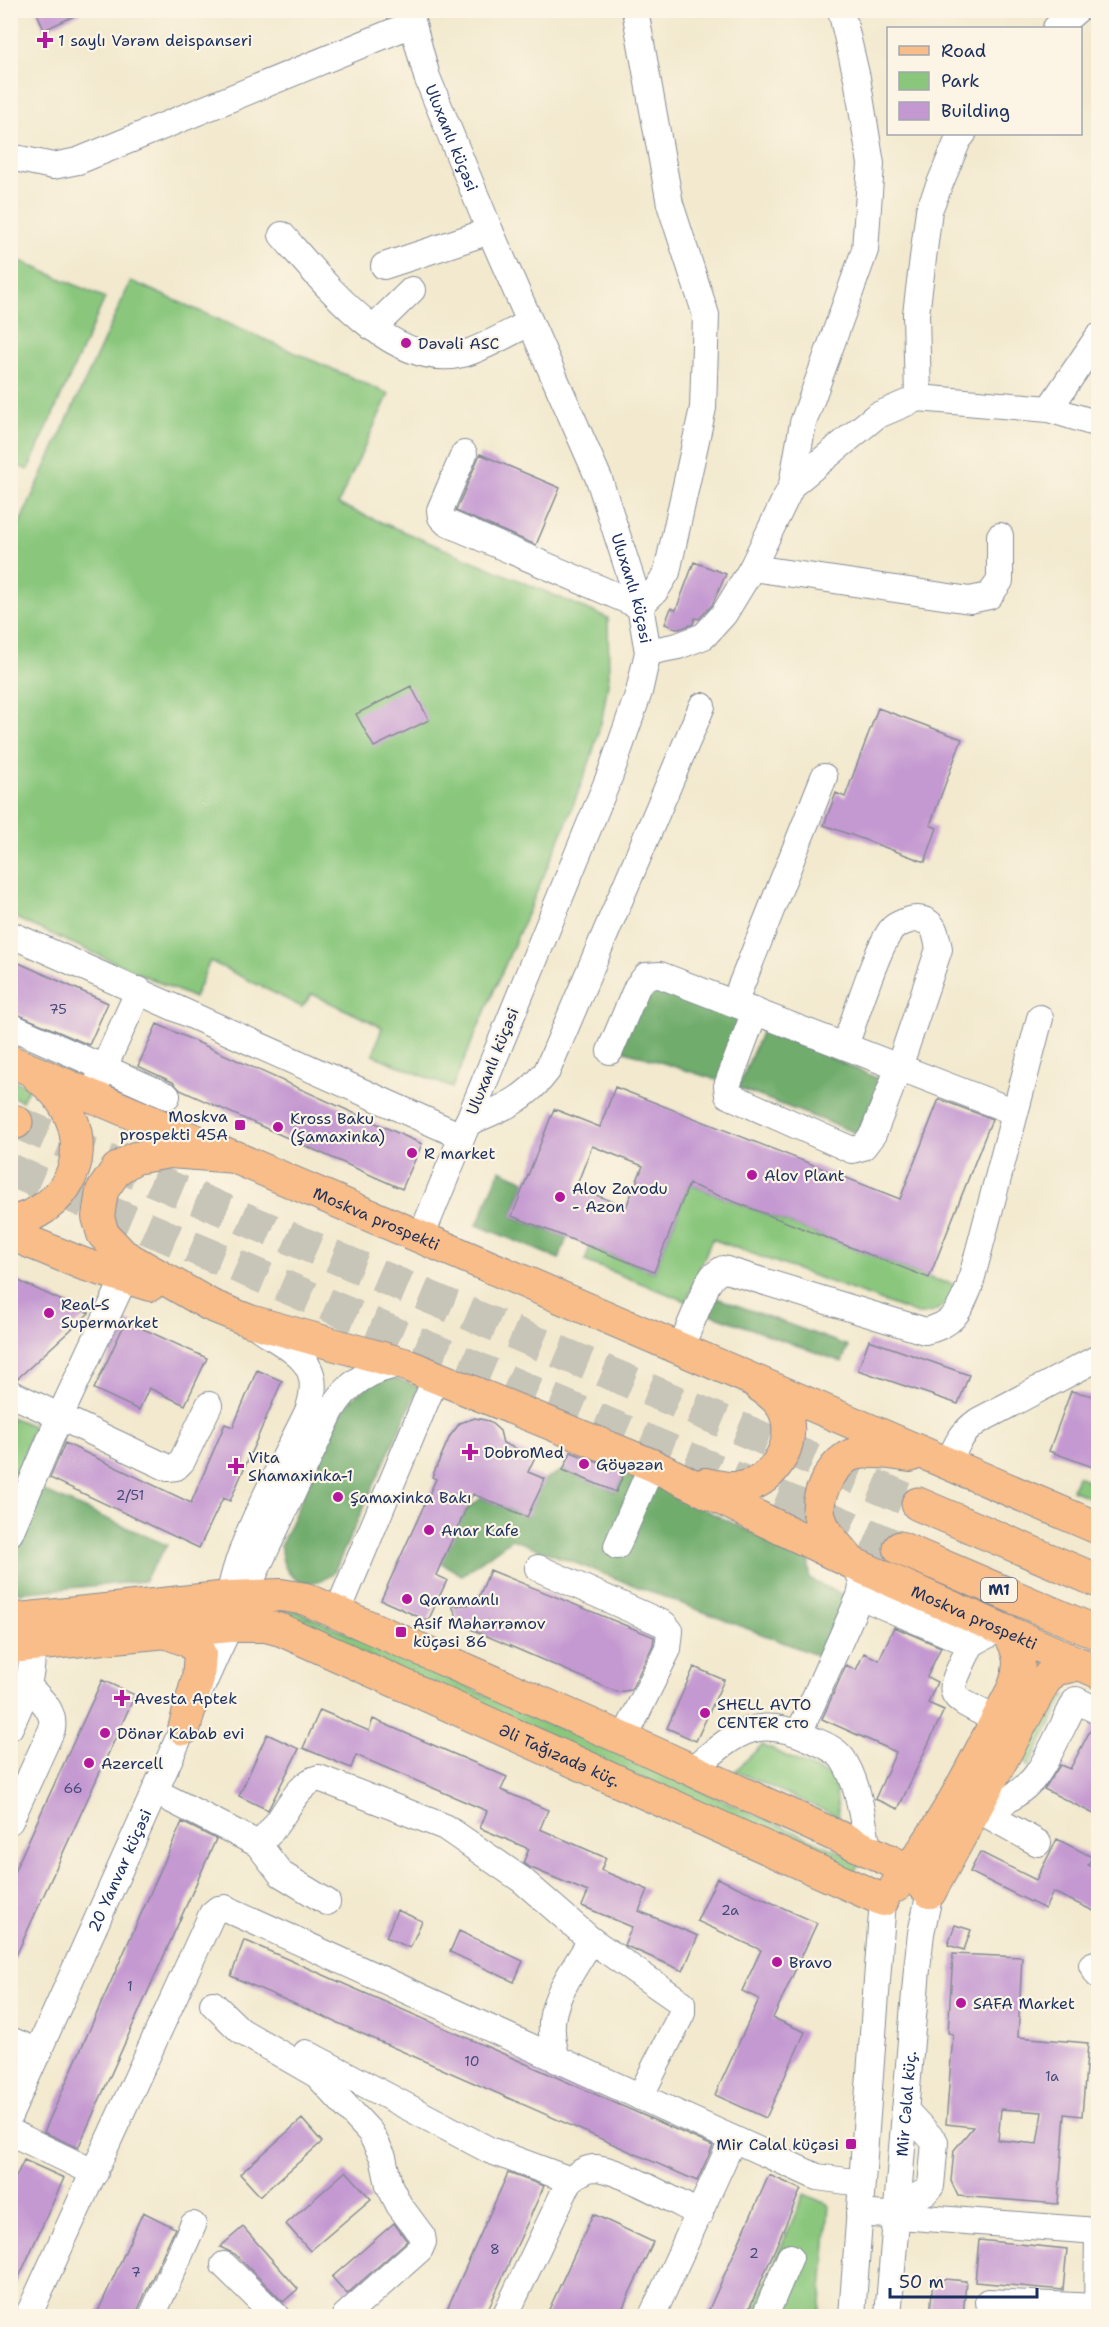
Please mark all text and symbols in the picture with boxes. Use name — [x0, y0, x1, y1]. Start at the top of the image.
legend — [887, 27, 1082, 135]
place label: 1 saylı Vərəm deispanseri — [58, 30, 252, 51]
marker: 1 saylı Vərəm deispanseri — [36, 31, 54, 49]
text: Road — [941, 39, 986, 63]
text: Park — [941, 69, 980, 93]
street label: Uluxanlı küçəsi — [420, 81, 483, 195]
text: Building — [941, 99, 1010, 123]
place label: Dəvəli ASC — [418, 333, 499, 354]
marker: Dəvəli ASC — [399, 336, 413, 350]
street label: Uluxanlı küçəsi — [606, 531, 656, 645]
house number: 75 — [49, 1000, 67, 1018]
street label: Uluxanlı küçəsi — [461, 1004, 524, 1118]
place label: Moskva prospekti 45A — [120, 1106, 228, 1145]
place label: Kross Baku (Şamaxinka) — [290, 1108, 385, 1147]
marker: Moskva prospekti 45A — [233, 1118, 247, 1132]
marker: Kross Baku (Şamaxinka) — [271, 1120, 285, 1134]
place label: R market — [424, 1143, 495, 1164]
marker: R market — [405, 1146, 419, 1160]
place label: Alov Plant — [764, 1165, 845, 1186]
marker: Alov Plant — [745, 1168, 759, 1182]
place label: Alov Zavodu - Azon — [572, 1178, 668, 1217]
street label: Moskva prospekti — [310, 1182, 443, 1255]
marker: Alov Zavodu - Azon — [553, 1190, 567, 1204]
place label: Real-S Supermarket — [61, 1294, 158, 1333]
marker: Real-S Supermarket — [42, 1306, 56, 1320]
place label: DobroMed — [484, 1442, 564, 1463]
marker: DobroMed — [461, 1443, 479, 1461]
place label: Vita Shamaxinka-1 — [248, 1447, 353, 1486]
place label: Göyəzən — [596, 1454, 663, 1475]
marker: Göyəzən — [577, 1457, 591, 1471]
marker: Vita Shamaxinka-1 — [229, 1459, 243, 1473]
house number: 2/51 — [116, 1486, 144, 1504]
place label: Şamaxinka Bakı — [350, 1487, 472, 1508]
marker: Şamaxinka Bakı — [331, 1490, 345, 1504]
place label: Anar Kafe — [441, 1520, 519, 1541]
marker: Anar Kafe — [422, 1523, 436, 1537]
road number: M1 — [981, 1578, 1017, 1602]
street label: Moskva prospekti — [908, 1581, 1040, 1655]
place label: Qaramanlı — [419, 1589, 499, 1610]
marker: Qaramanlı — [400, 1592, 414, 1606]
place label: Asif Məhərrəmov küçəsi 86 — [413, 1613, 546, 1652]
marker: Asif Məhərrəmov küçəsi 86 — [394, 1625, 408, 1639]
place label: Avesta Aptek — [134, 1688, 237, 1709]
marker: Avesta Aptek — [115, 1691, 129, 1705]
place label: SHELL AVTO CENTER сто — [717, 1694, 811, 1733]
marker: SHELL AVTO CENTER сто — [698, 1706, 712, 1720]
street label: Əli Tağızadə küç. — [496, 1719, 623, 1792]
place label: Dönər Kabab evi — [117, 1723, 245, 1744]
marker: Dönər Kabab evi — [98, 1726, 112, 1740]
place label: Azercell — [101, 1753, 163, 1774]
marker: Azercell — [82, 1756, 96, 1770]
house number: 66 — [63, 1779, 83, 1797]
street label: 20 Yanvar küçəsi — [83, 1806, 156, 1935]
house number: 2a — [721, 1901, 739, 1919]
place label: Bravo — [789, 1952, 832, 1973]
marker: Bravo — [770, 1955, 784, 1969]
house number: 1 — [127, 1977, 133, 1995]
place label: SAFA Market — [973, 1993, 1075, 2014]
marker: SAFA Market — [954, 1996, 968, 2010]
street label: Mir Cəlal küç. — [891, 2050, 921, 2157]
house number: 10 — [464, 2052, 480, 2070]
house number: 1a — [1045, 2067, 1059, 2085]
place label: Mir Cəlal küçəsi — [716, 2134, 839, 2155]
marker: Mir Cəlal küçəsi — [844, 2137, 858, 2151]
house number: 8 — [490, 2240, 500, 2258]
house number: 2 — [749, 2244, 759, 2262]
scale bar — [890, 2261, 1037, 2299]
house number: 7 — [131, 2263, 141, 2281]
text: 50 m — [899, 2270, 944, 2294]

